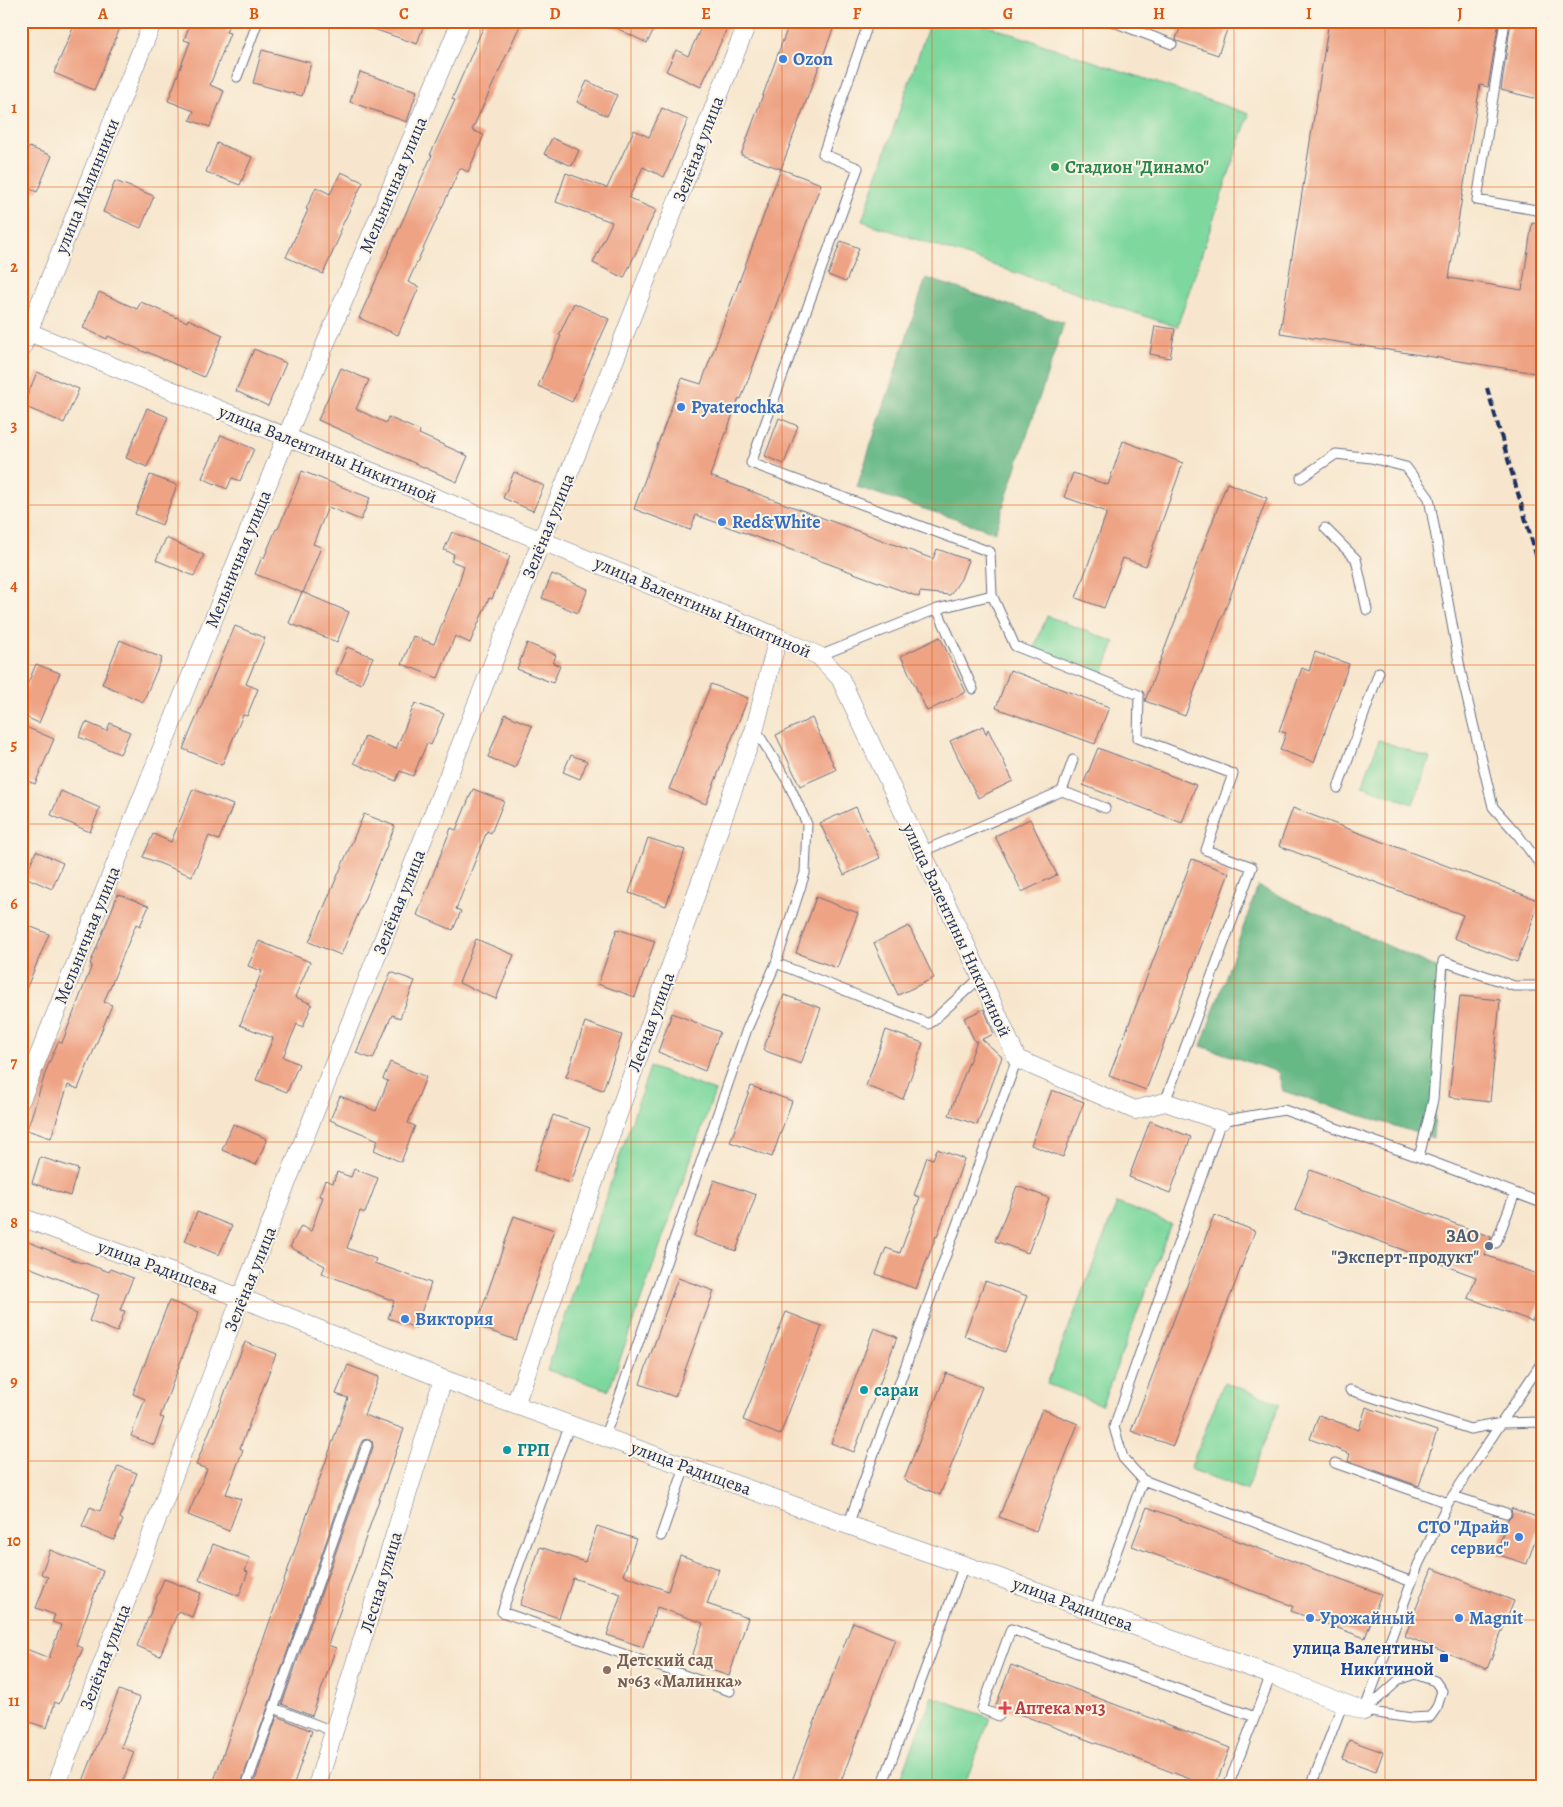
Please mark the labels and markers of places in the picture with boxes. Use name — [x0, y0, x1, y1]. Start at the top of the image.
place label: Ozon — [793, 47, 833, 71]
marker: Ozon — [777, 53, 789, 65]
place label: Стадион "Динамо" — [1065, 155, 1209, 179]
marker: Стадион "Динамо" — [1049, 161, 1061, 173]
place label: Pyaterochka — [691, 395, 785, 419]
marker: Pyaterochka — [675, 401, 687, 413]
place label: Red&White — [732, 510, 821, 534]
marker: Red&White — [716, 516, 728, 528]
place label: ЗАО "Эксперт-продукт" — [1331, 1224, 1479, 1269]
marker: ЗАО "Эксперт-продукт" — [1483, 1240, 1495, 1252]
place label: Виктория — [415, 1307, 493, 1331]
marker: Виктория — [399, 1313, 411, 1325]
place label: сараи — [874, 1378, 919, 1402]
marker: сараи — [858, 1384, 870, 1396]
place label: ГРП — [517, 1438, 550, 1462]
marker: ГРП — [501, 1444, 513, 1456]
place label: СТО "Драйв сервис" — [1418, 1515, 1509, 1560]
marker: СТО "Драйв сервис" — [1513, 1531, 1525, 1543]
place label: Урожайный — [1320, 1606, 1416, 1630]
place label: Magnit — [1469, 1606, 1523, 1630]
marker: Урожайный — [1304, 1612, 1316, 1624]
marker: Magnit — [1453, 1612, 1465, 1624]
place label: улица Валентины Никитиной — [1292, 1636, 1434, 1681]
place label: Детский сад №63 «Малинка» — [617, 1648, 742, 1693]
marker: улица Валентины Никитиной — [1438, 1652, 1450, 1664]
marker: Детский сад №63 «Малинка» — [601, 1664, 613, 1676]
place label: Аптека №13 — [1014, 1696, 1106, 1720]
marker: Аптека №13 — [999, 1702, 1011, 1714]

